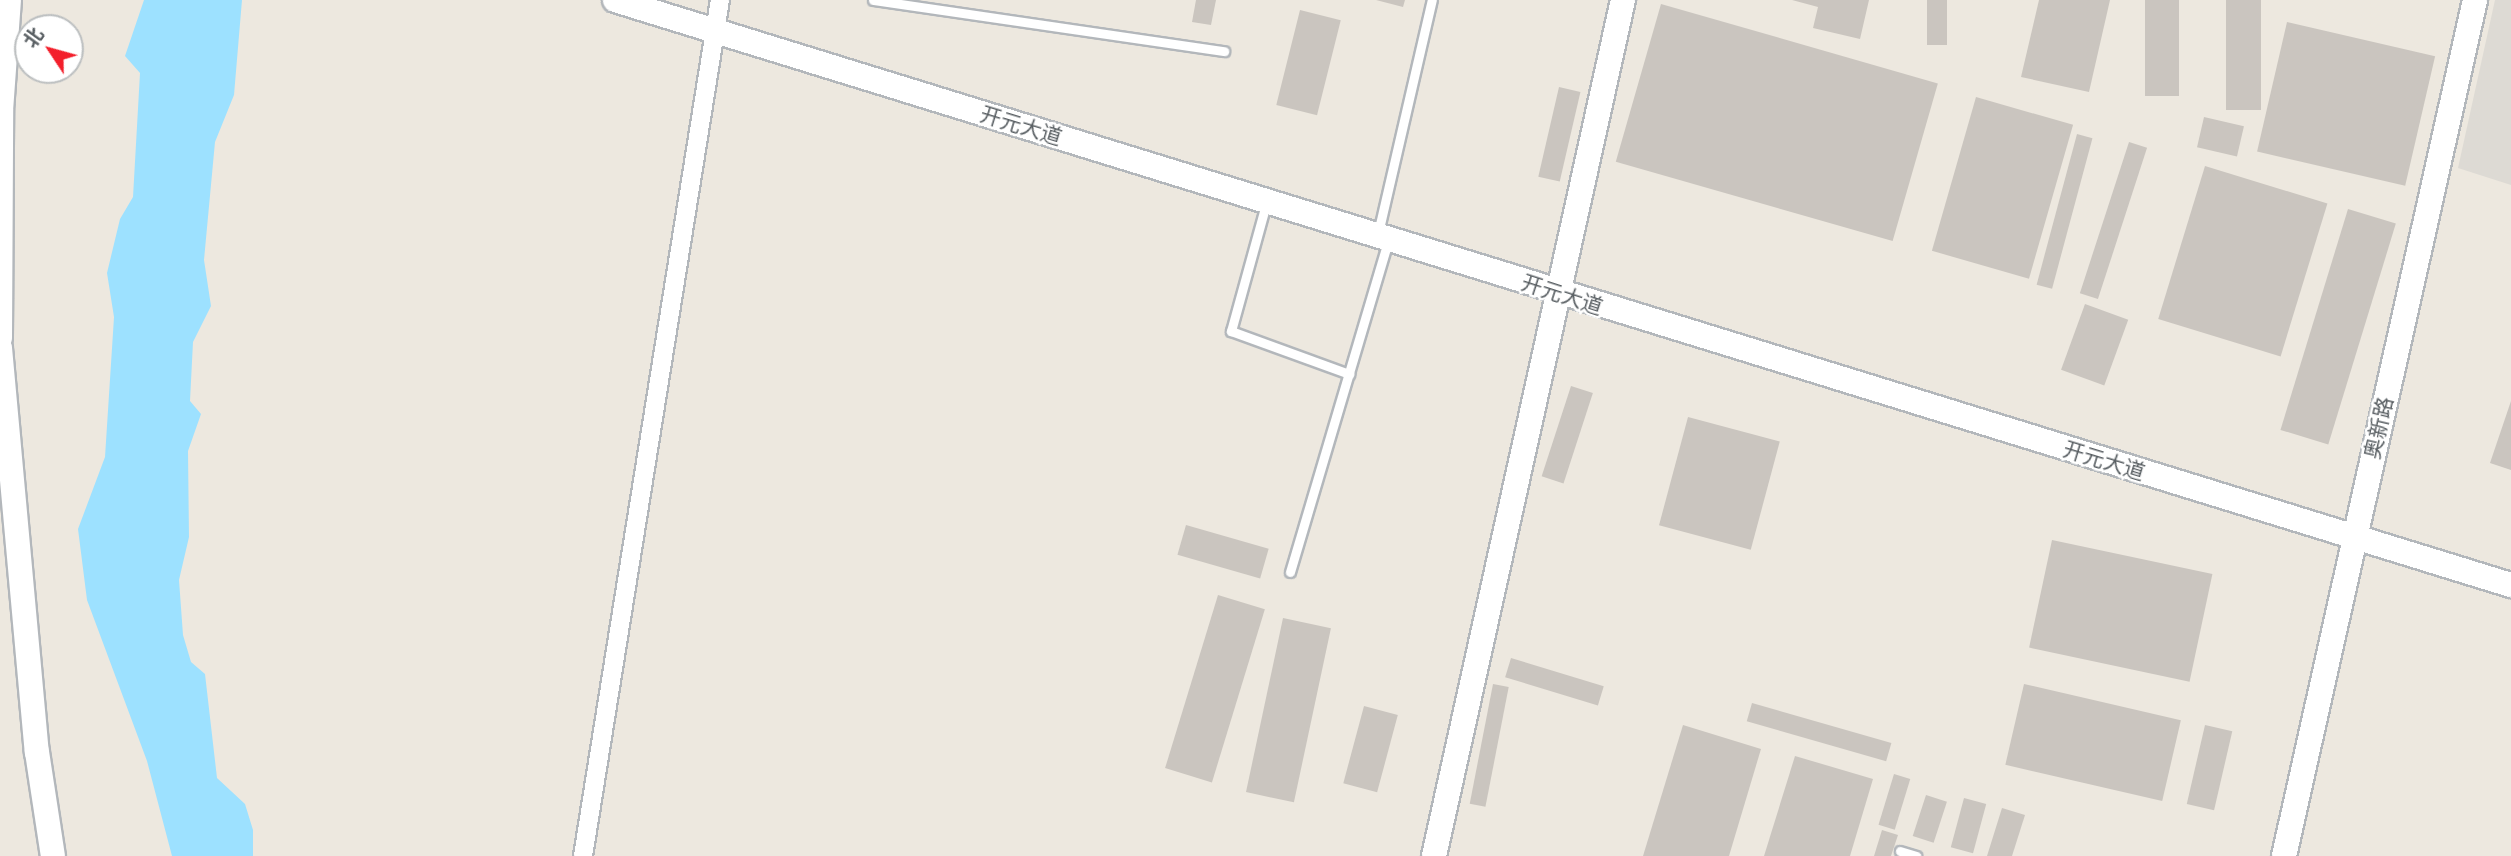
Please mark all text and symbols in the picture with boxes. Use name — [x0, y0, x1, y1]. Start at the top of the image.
north arrow — [14, 14, 84, 84]
text: 北 — [18, 23, 48, 52]
street label: 开元大道 — [977, 102, 1065, 150]
street label: 开元大道 — [1518, 270, 1606, 320]
street label: 奥新路 — [2360, 394, 2398, 462]
street label: 开元大道 — [2060, 437, 2148, 485]

